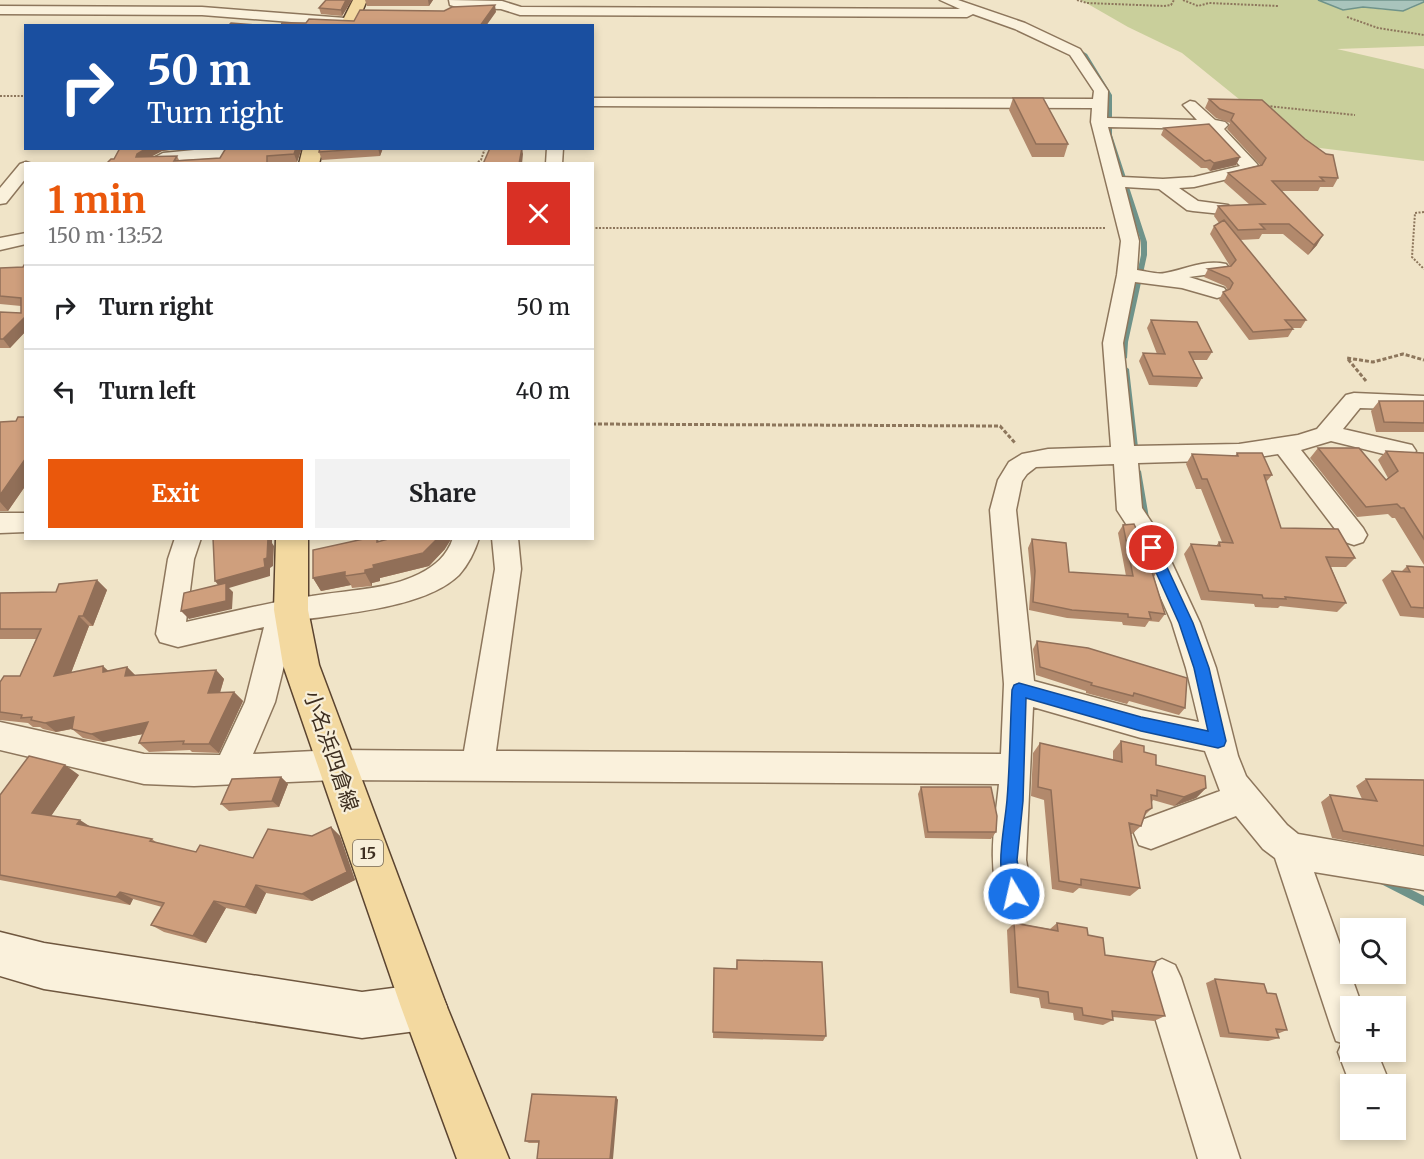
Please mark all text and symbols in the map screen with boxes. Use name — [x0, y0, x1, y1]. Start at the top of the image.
text: 50 m — [147, 44, 251, 96]
icon: right — [48, 48, 126, 126]
text: Turn right — [147, 96, 284, 130]
text: 1 min — [48, 178, 146, 223]
button: close — [507, 182, 570, 245]
text: 150 m · 13:52 — [48, 223, 163, 248]
icon: right — [48, 291, 81, 324]
text: Turn right — [99, 293, 213, 321]
text: 50 m — [516, 293, 570, 321]
icon: left — [48, 375, 81, 408]
text: Turn left — [99, 377, 196, 405]
text: 40 m — [515, 377, 570, 405]
button: Exit — [48, 459, 303, 528]
button: Share — [315, 459, 570, 528]
pin — [1126, 522, 1177, 573]
icon: arrive — [1135, 531, 1168, 564]
street label: 小名浜四倉線 — [298, 687, 365, 815]
road number: 15 — [353, 840, 383, 866]
position arrow — [982, 862, 1046, 926]
map controls — [1340, 918, 1406, 1140]
button: search — [1340, 918, 1406, 984]
button: + — [1340, 996, 1406, 1062]
button: − — [1340, 1074, 1406, 1140]

